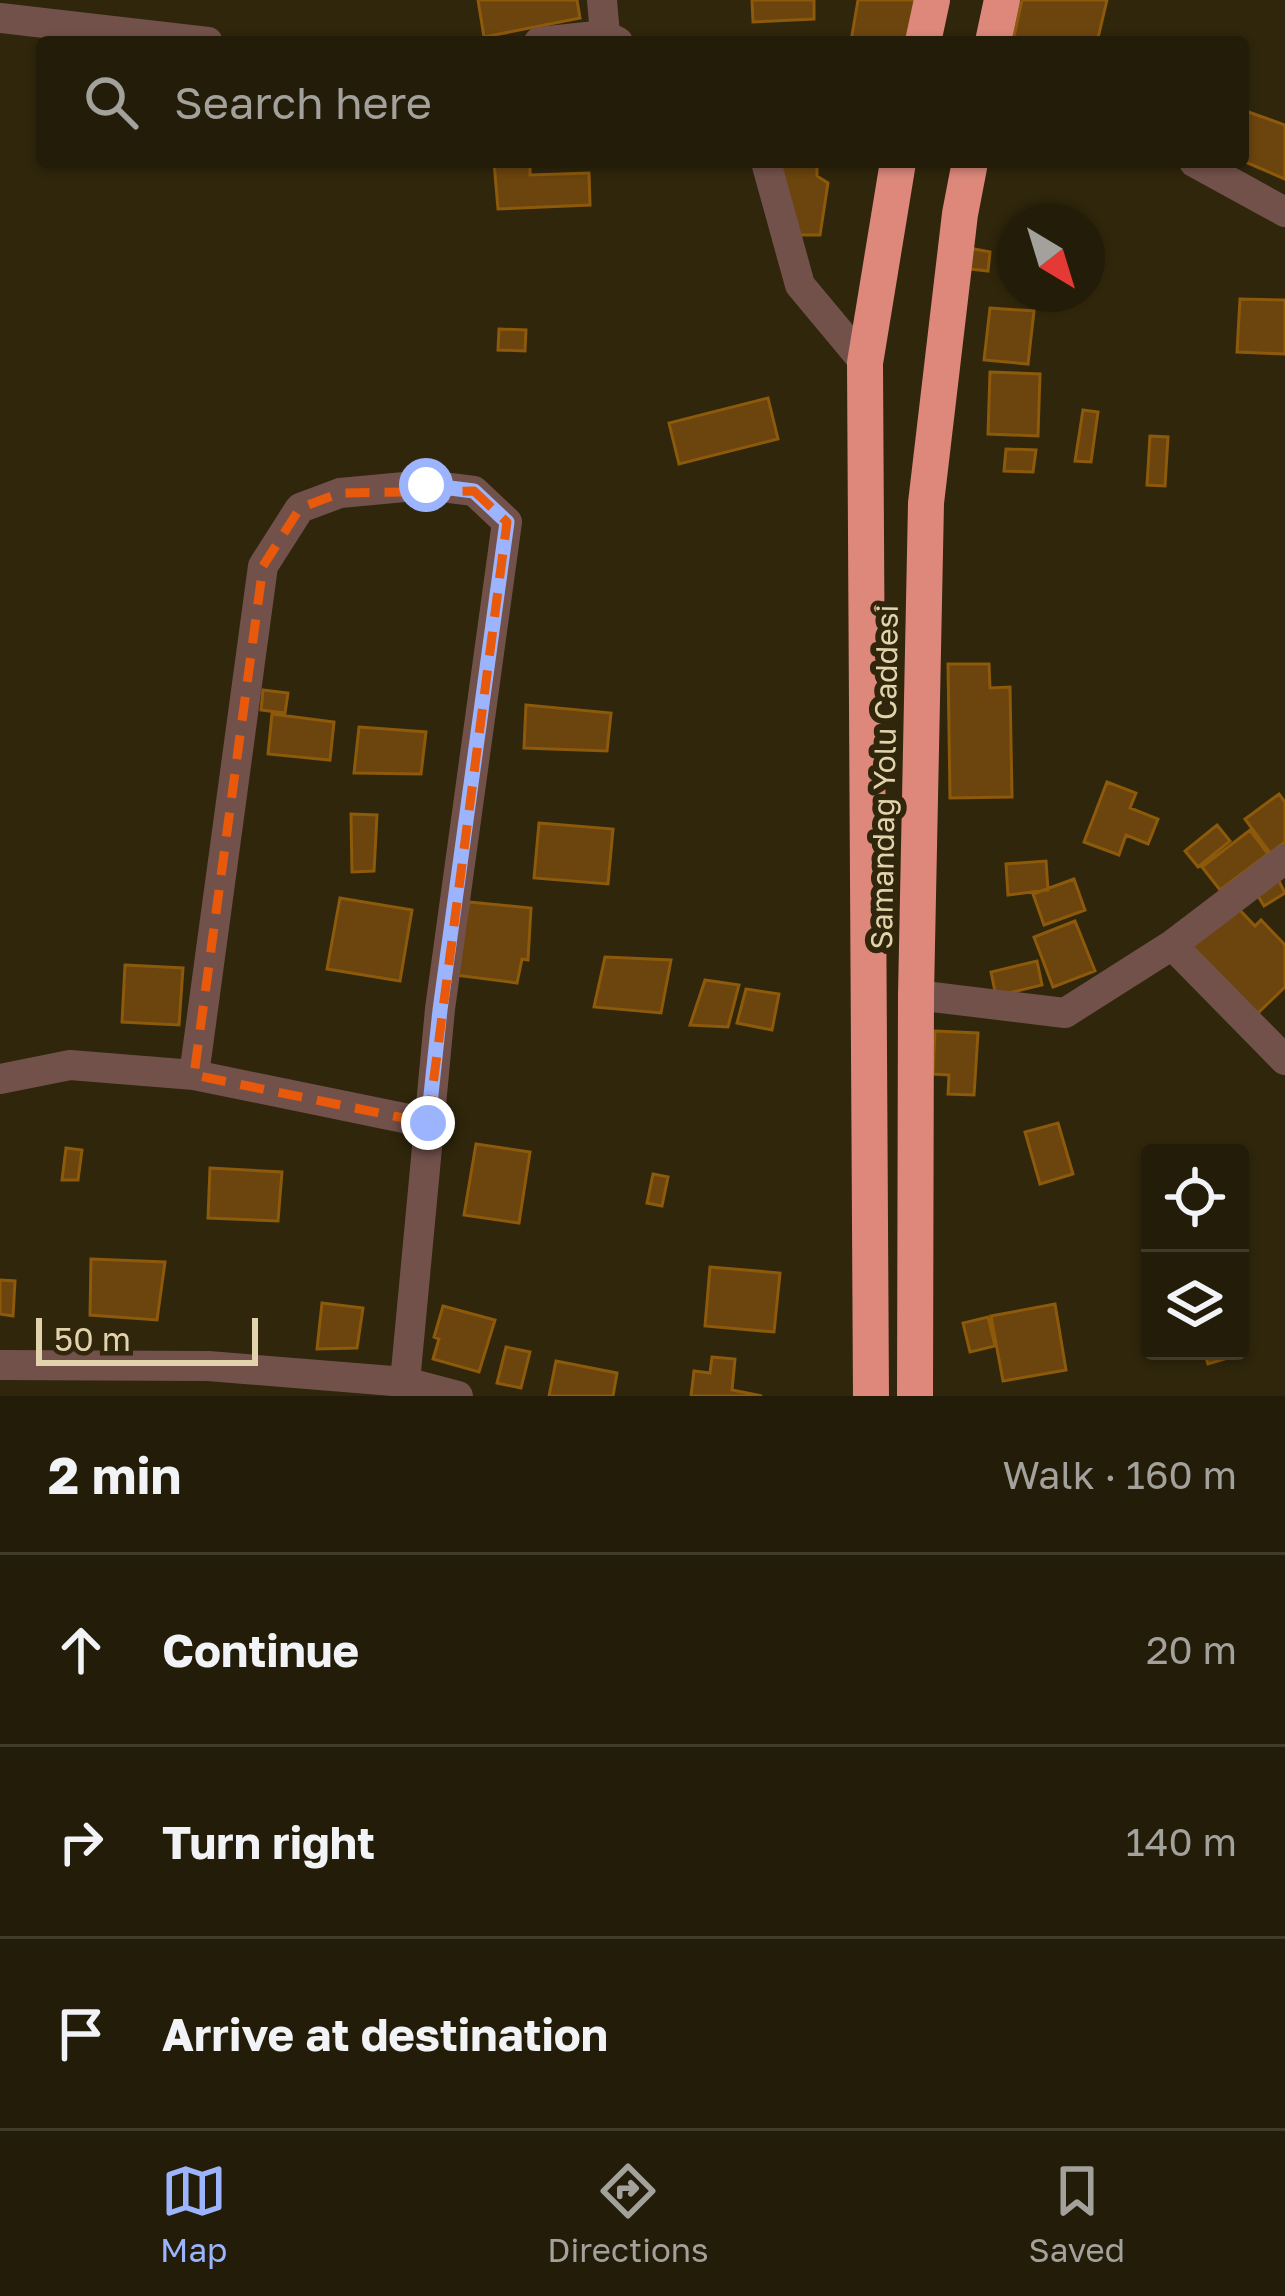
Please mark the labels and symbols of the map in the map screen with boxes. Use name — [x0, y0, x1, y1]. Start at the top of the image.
north arrow — [997, 204, 1105, 312]
route start — [399, 458, 453, 512]
street label: Samandağ Yolu Caddesi — [863, 604, 905, 950]
route end — [401, 1096, 455, 1150]
scale bar — [36, 1312, 258, 1365]

